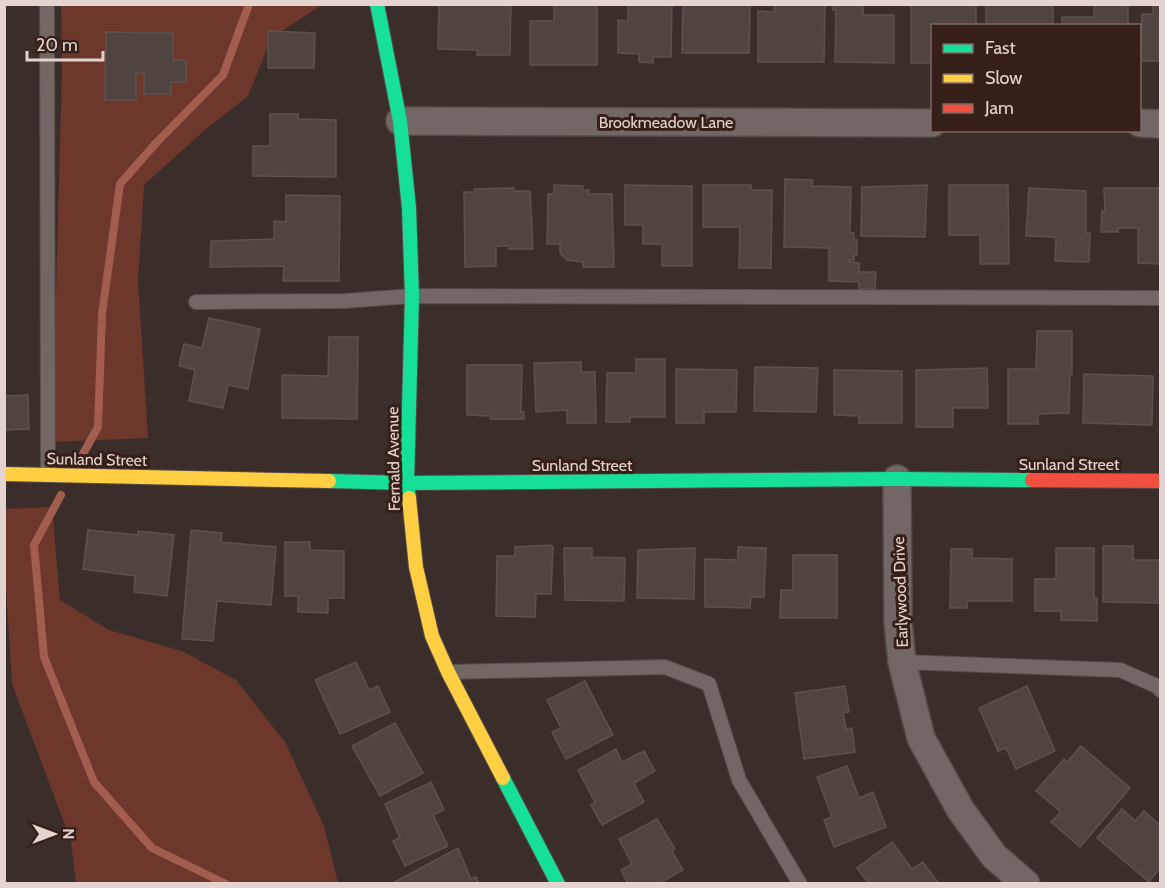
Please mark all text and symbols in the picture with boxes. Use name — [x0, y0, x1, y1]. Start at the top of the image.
scale bar — [27, 24, 104, 62]
legend — [931, 24, 1141, 132]
text: 20 m — [36, 34, 78, 56]
text: Fast — [985, 37, 1016, 59]
text: Slow — [985, 67, 1022, 89]
text: Jam — [984, 97, 1014, 119]
street label: Brookmeadow Lane — [599, 113, 733, 132]
street label: Fernald Avenue — [383, 407, 404, 511]
street label: Sunland Street — [47, 449, 148, 470]
street label: Sunland Street — [1019, 455, 1120, 474]
street label: Sunland Street — [532, 456, 633, 475]
street label: Earlywood Drive — [889, 536, 912, 648]
north arrow — [24, 804, 84, 864]
text: N — [59, 828, 78, 840]

